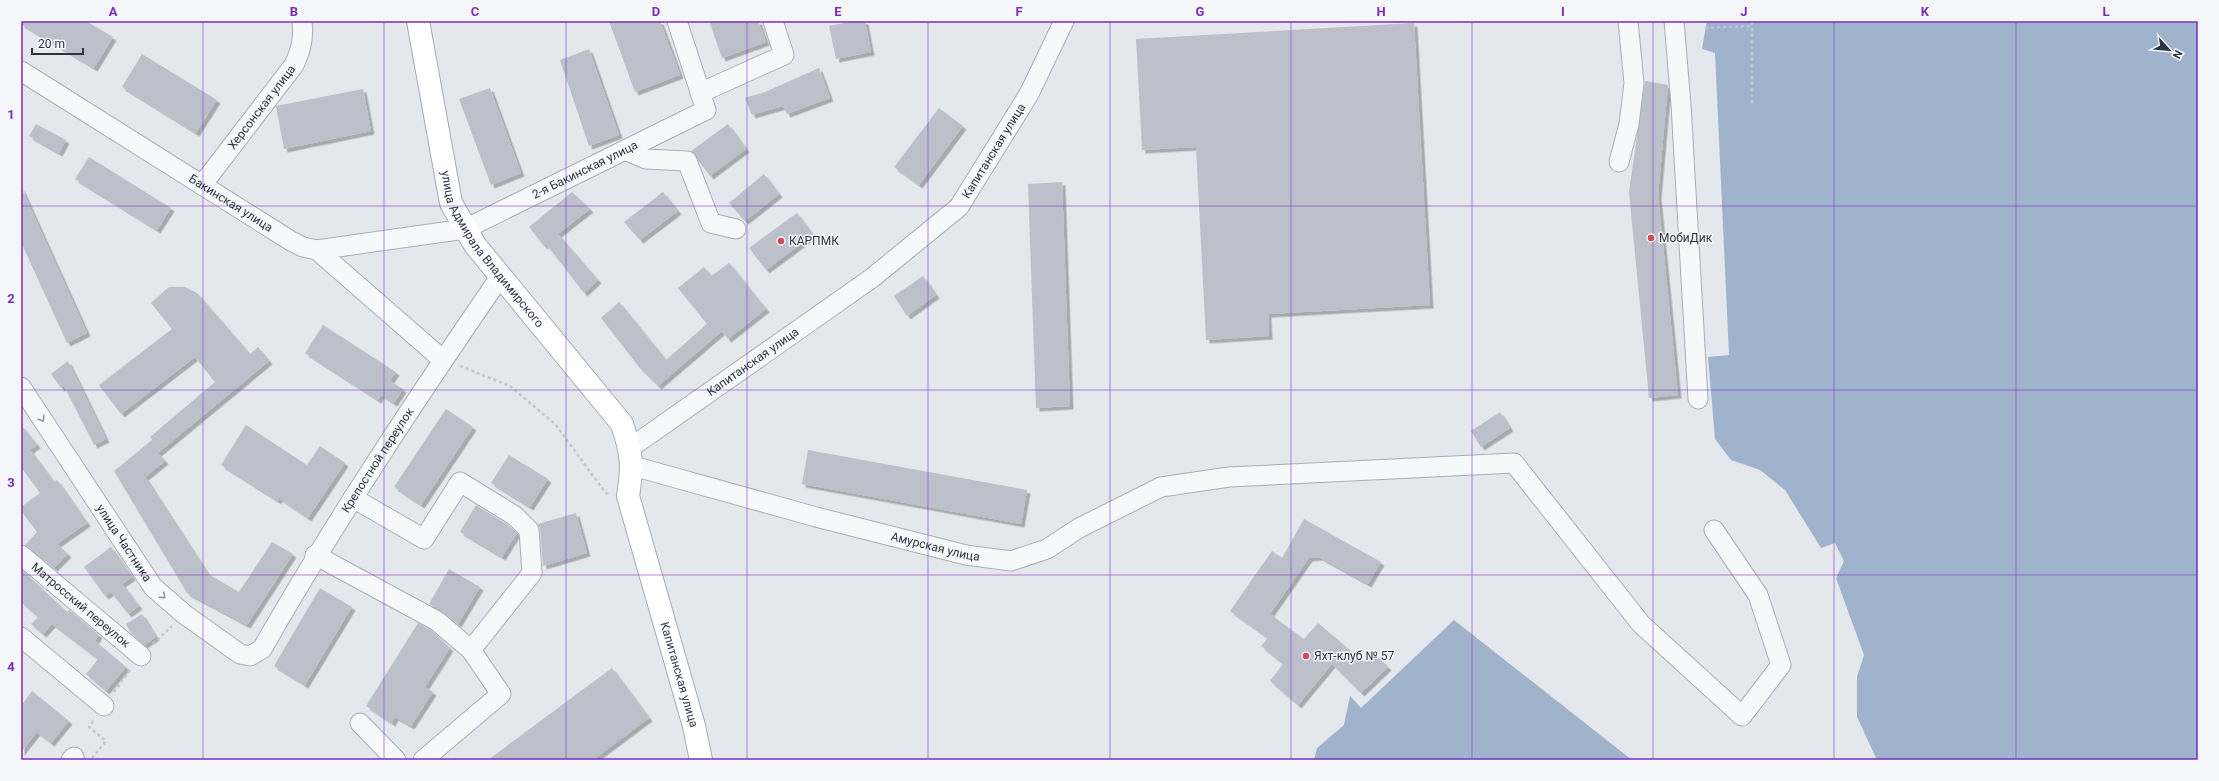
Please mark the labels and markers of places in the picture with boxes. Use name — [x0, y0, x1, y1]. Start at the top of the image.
place label: МобиДик — [1659, 231, 1713, 245]
marker: МобиДик — [1646, 233, 1656, 243]
place label: КАРПМК — [789, 234, 839, 248]
marker: КАРПМК — [776, 236, 786, 246]
place label: Яхт-клуб № 57 — [1314, 649, 1394, 663]
marker: Яхт-клуб № 57 — [1301, 651, 1311, 661]

